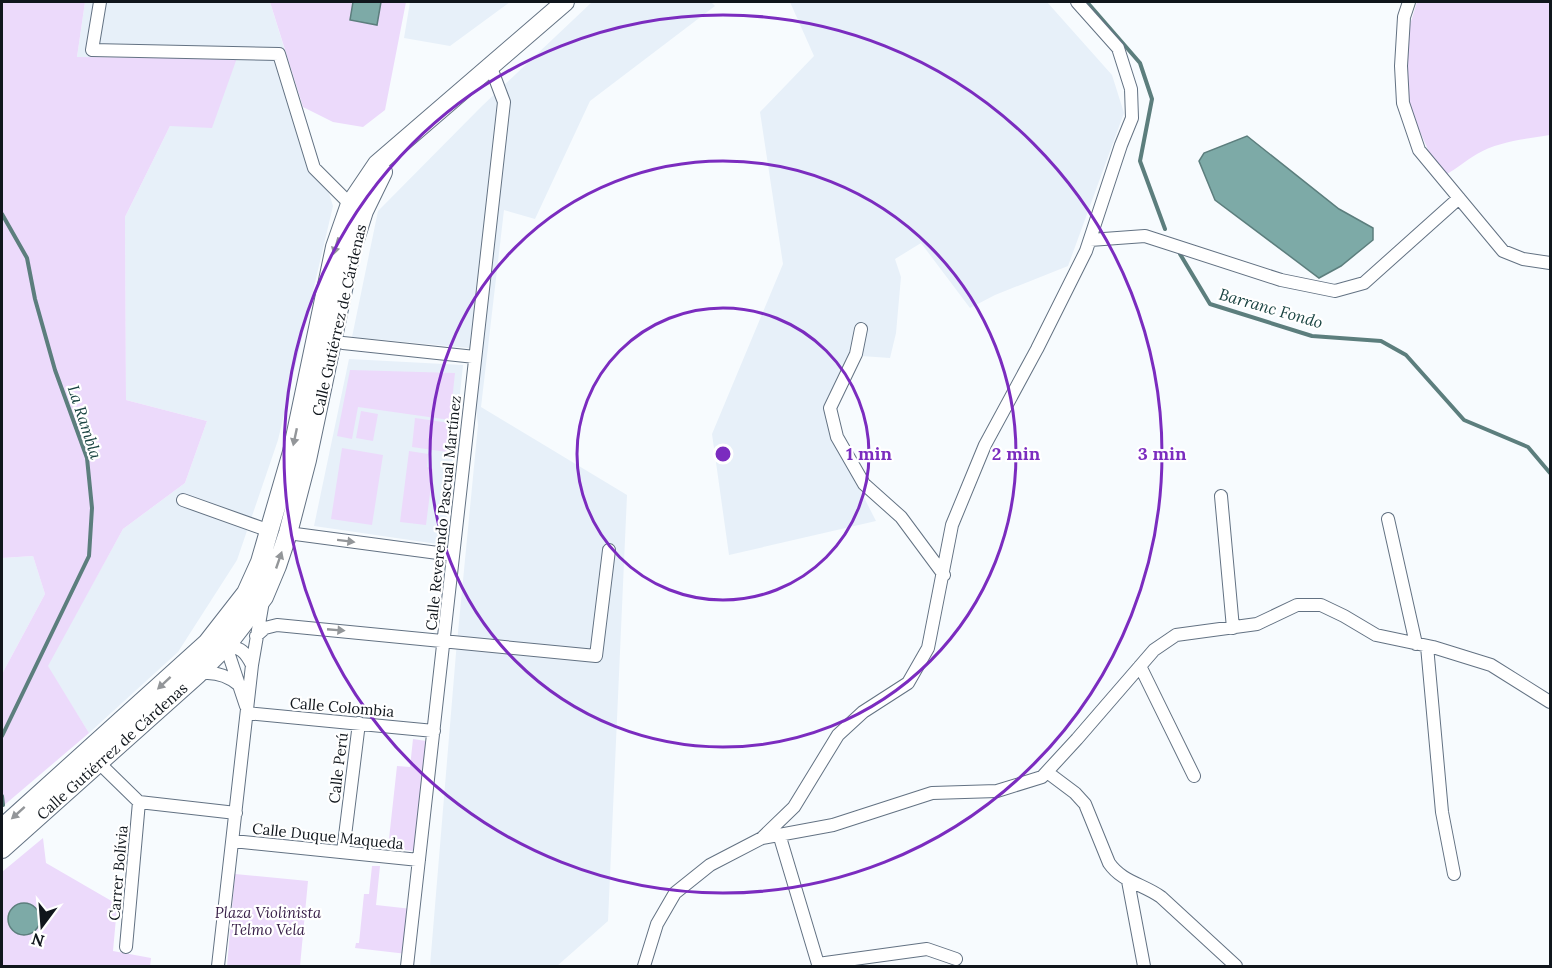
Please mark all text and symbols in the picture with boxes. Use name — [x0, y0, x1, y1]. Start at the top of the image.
street label: Calle Gutiérrez de Cárdenas — [308, 222, 370, 418]
one-way arrow — [331, 237, 340, 255]
water label: Barranc Fondo — [1217, 284, 1325, 332]
water label: La Rambla — [64, 383, 106, 462]
street label: Calle Reverendo Pascual Martínez — [421, 395, 465, 631]
one-way arrow — [290, 428, 300, 446]
text: 1 min — [846, 442, 892, 465]
text: 2 min — [992, 442, 1041, 465]
text: 3 min — [1138, 442, 1187, 465]
centre of rings — [713, 444, 733, 464]
one-way arrow — [337, 536, 356, 545]
one-way arrow — [275, 551, 285, 569]
one-way arrow — [326, 626, 345, 635]
one-way arrow — [157, 676, 172, 689]
street label: Calle Gutiérrez de Cárdenas — [33, 678, 191, 824]
street label: Calle Colombia — [289, 693, 395, 721]
street label: Calle Perú — [324, 732, 352, 804]
one-way arrow — [11, 806, 26, 820]
street label: Calle Duque Maqueda — [251, 819, 405, 853]
street label: Carrer Bolívia — [104, 824, 132, 921]
north arrow — [12, 896, 72, 956]
park label: Plaza Violinista Telmo Vela — [215, 903, 322, 939]
text: N — [29, 929, 47, 952]

